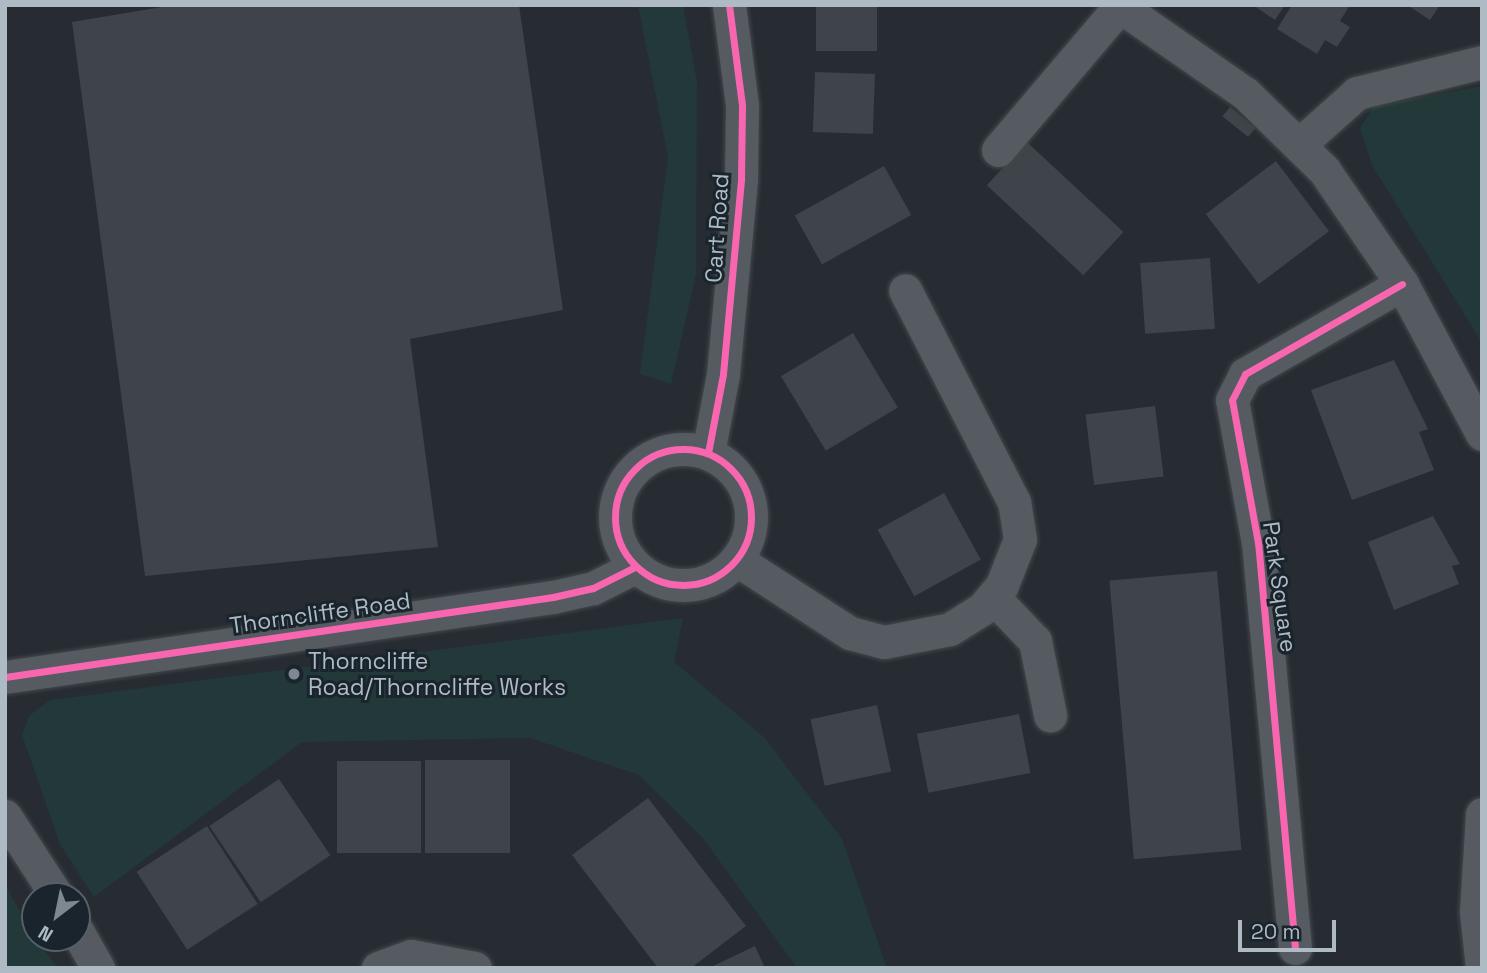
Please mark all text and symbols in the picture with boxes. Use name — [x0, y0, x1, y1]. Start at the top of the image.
street label: Cart Road — [699, 172, 735, 284]
street label: Park Square — [1257, 520, 1303, 654]
street label: Thorncliffe Road — [228, 587, 412, 639]
place label: Thorncliffe Road/Thorncliffe Works — [308, 647, 566, 701]
marker: Thorncliffe Road/Thorncliffe Works — [286, 666, 302, 682]
north arrow — [21, 882, 91, 952]
scale bar — [1242, 906, 1340, 950]
text: 20 m — [1251, 918, 1301, 945]
text: N — [34, 920, 58, 948]

